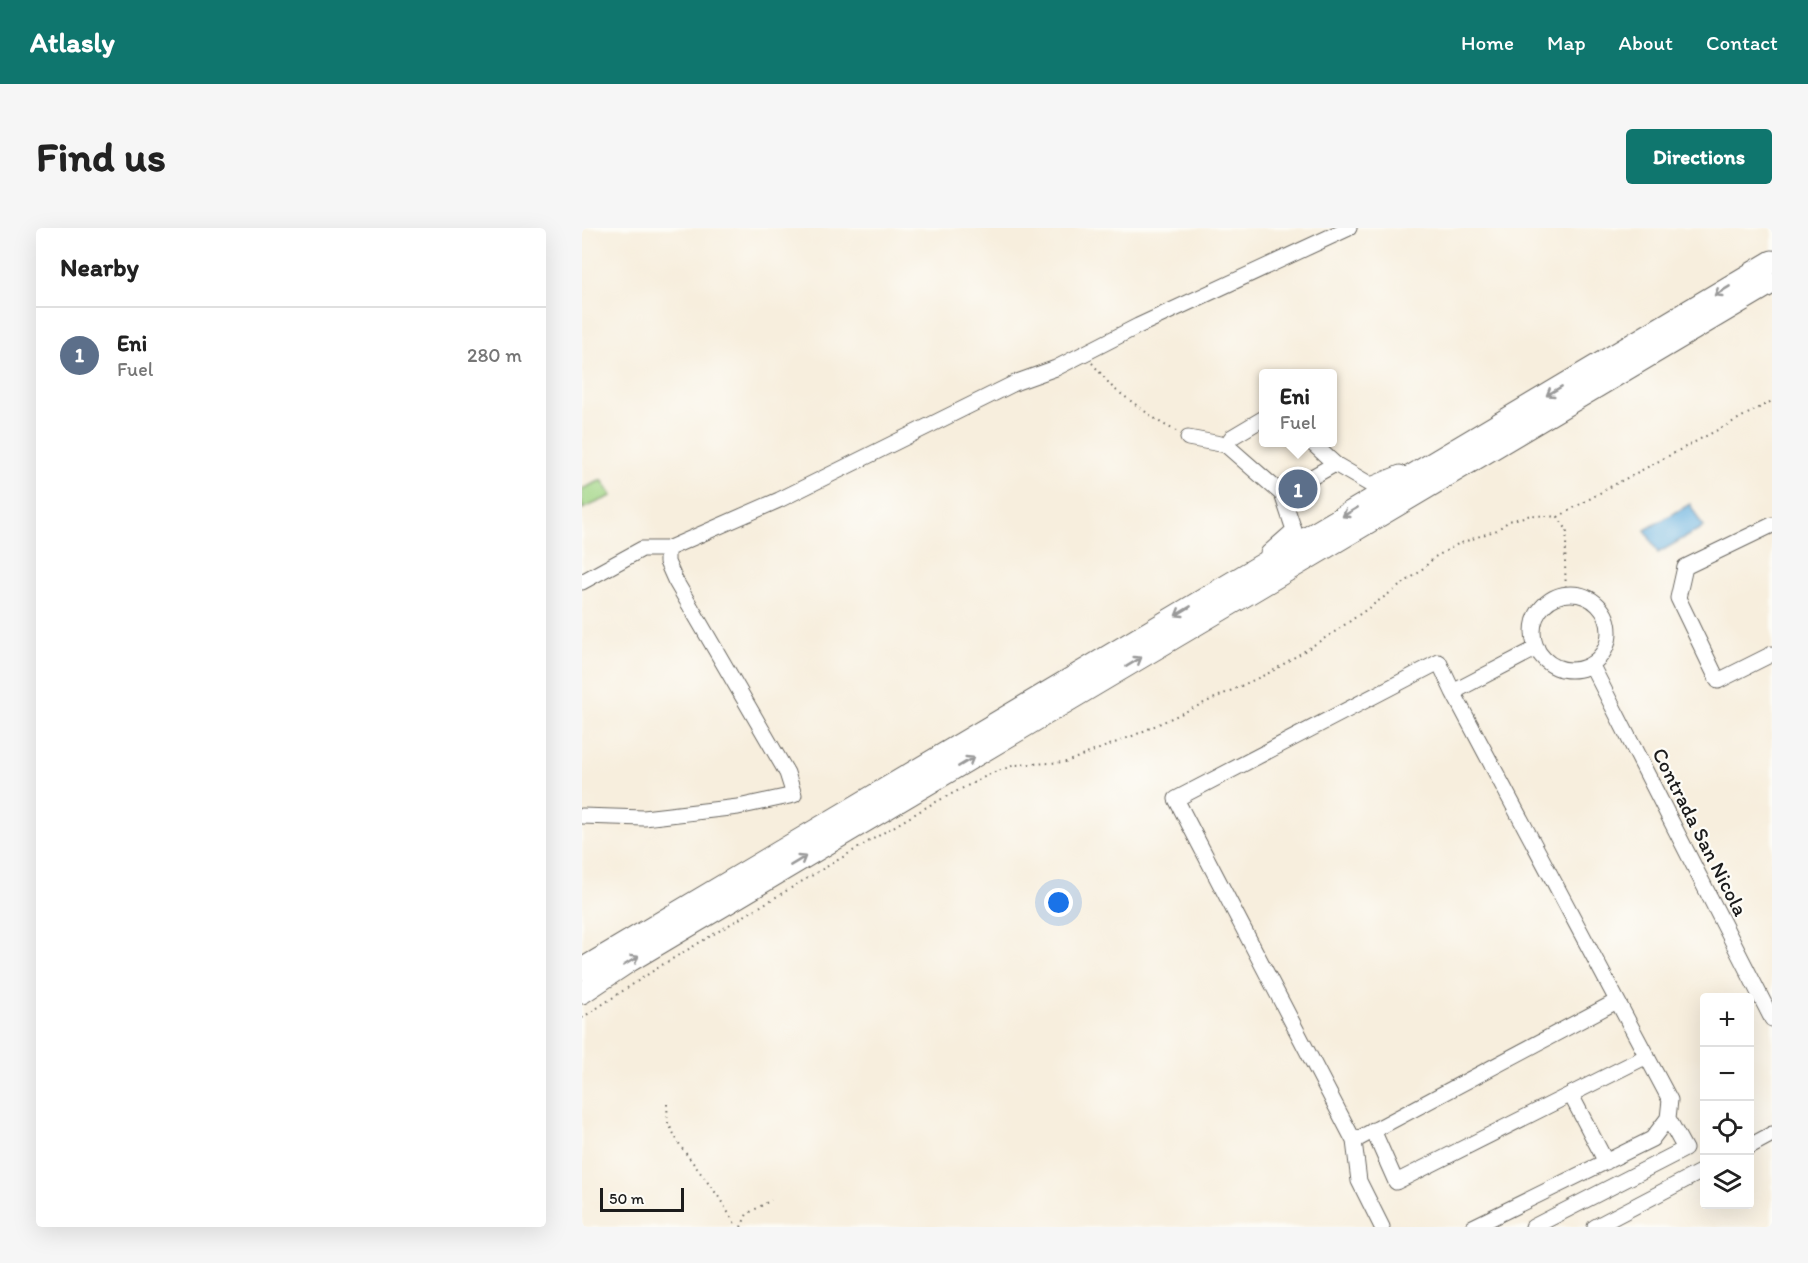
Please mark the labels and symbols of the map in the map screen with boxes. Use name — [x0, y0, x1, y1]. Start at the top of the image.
one-way arrow — [1714, 285, 1731, 297]
one-way arrow — [1546, 385, 1563, 397]
pin: 1 — [1278, 466, 1318, 512]
one-way arrow — [1342, 506, 1359, 518]
one-way arrow — [1175, 606, 1192, 618]
one-way arrow — [1125, 656, 1142, 668]
street label: Contrada San Nicola — [1647, 743, 1754, 920]
one-way arrow — [957, 755, 974, 767]
one-way arrow — [789, 855, 806, 867]
your location — [1044, 888, 1073, 917]
one-way arrow — [622, 955, 639, 967]
scale bar — [600, 1185, 684, 1212]

